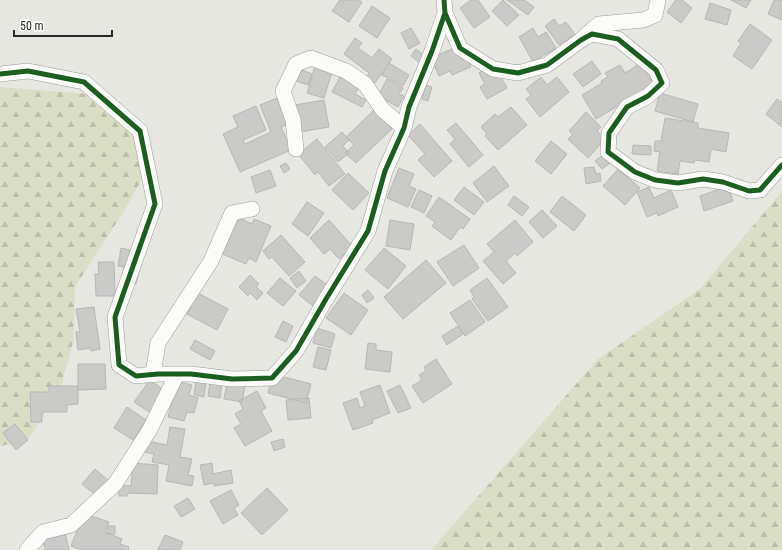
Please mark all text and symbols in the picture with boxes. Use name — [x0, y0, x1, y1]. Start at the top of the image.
scale bar — [14, 12, 112, 38]
text: 50 m — [20, 19, 44, 33]

